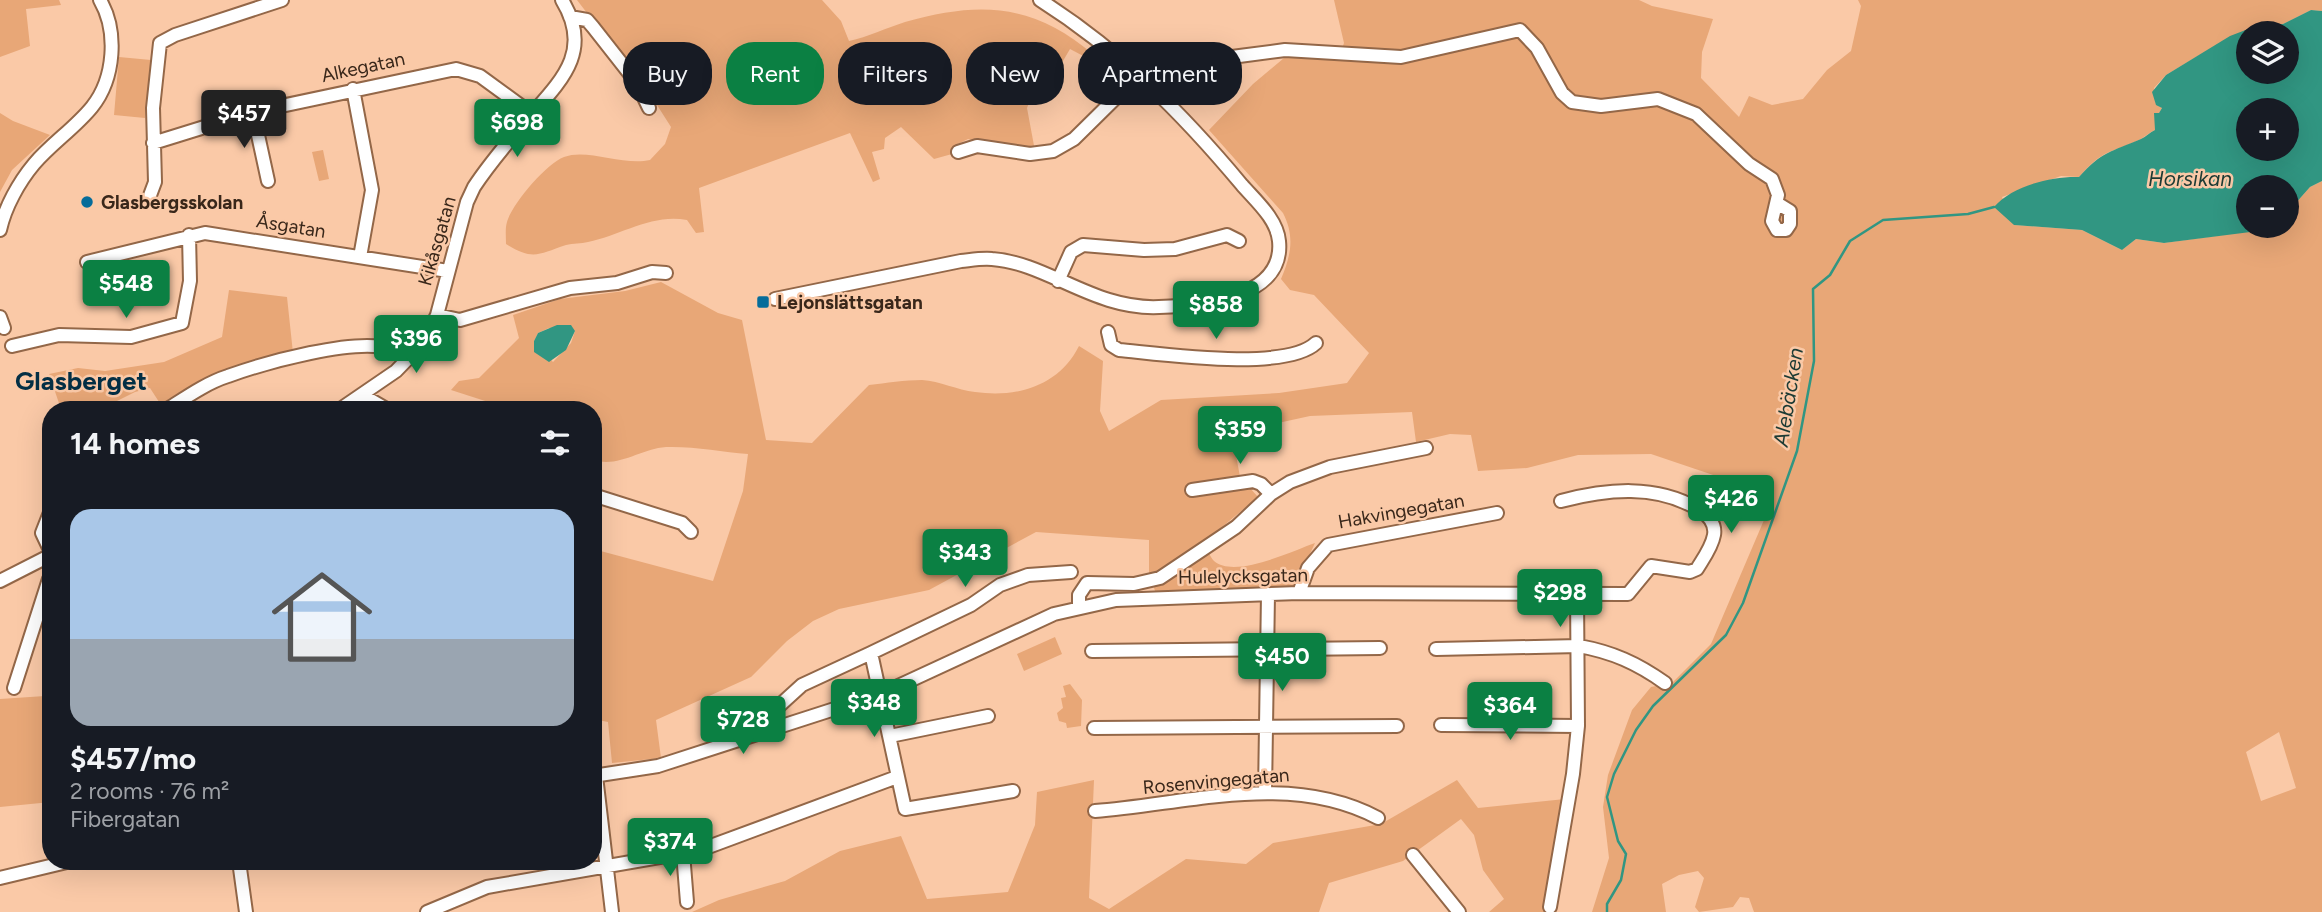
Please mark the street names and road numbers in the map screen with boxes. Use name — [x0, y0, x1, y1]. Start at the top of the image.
street label: Alkegatan — [319, 47, 407, 87]
street label: Kikåsgatan — [413, 194, 461, 288]
street label: Åsgatan — [255, 209, 327, 243]
street label: Hakvingegatan — [1336, 489, 1466, 533]
street label: Hulelycksgatan — [1178, 563, 1308, 589]
street label: Rosenvingegatan — [1142, 763, 1290, 799]

